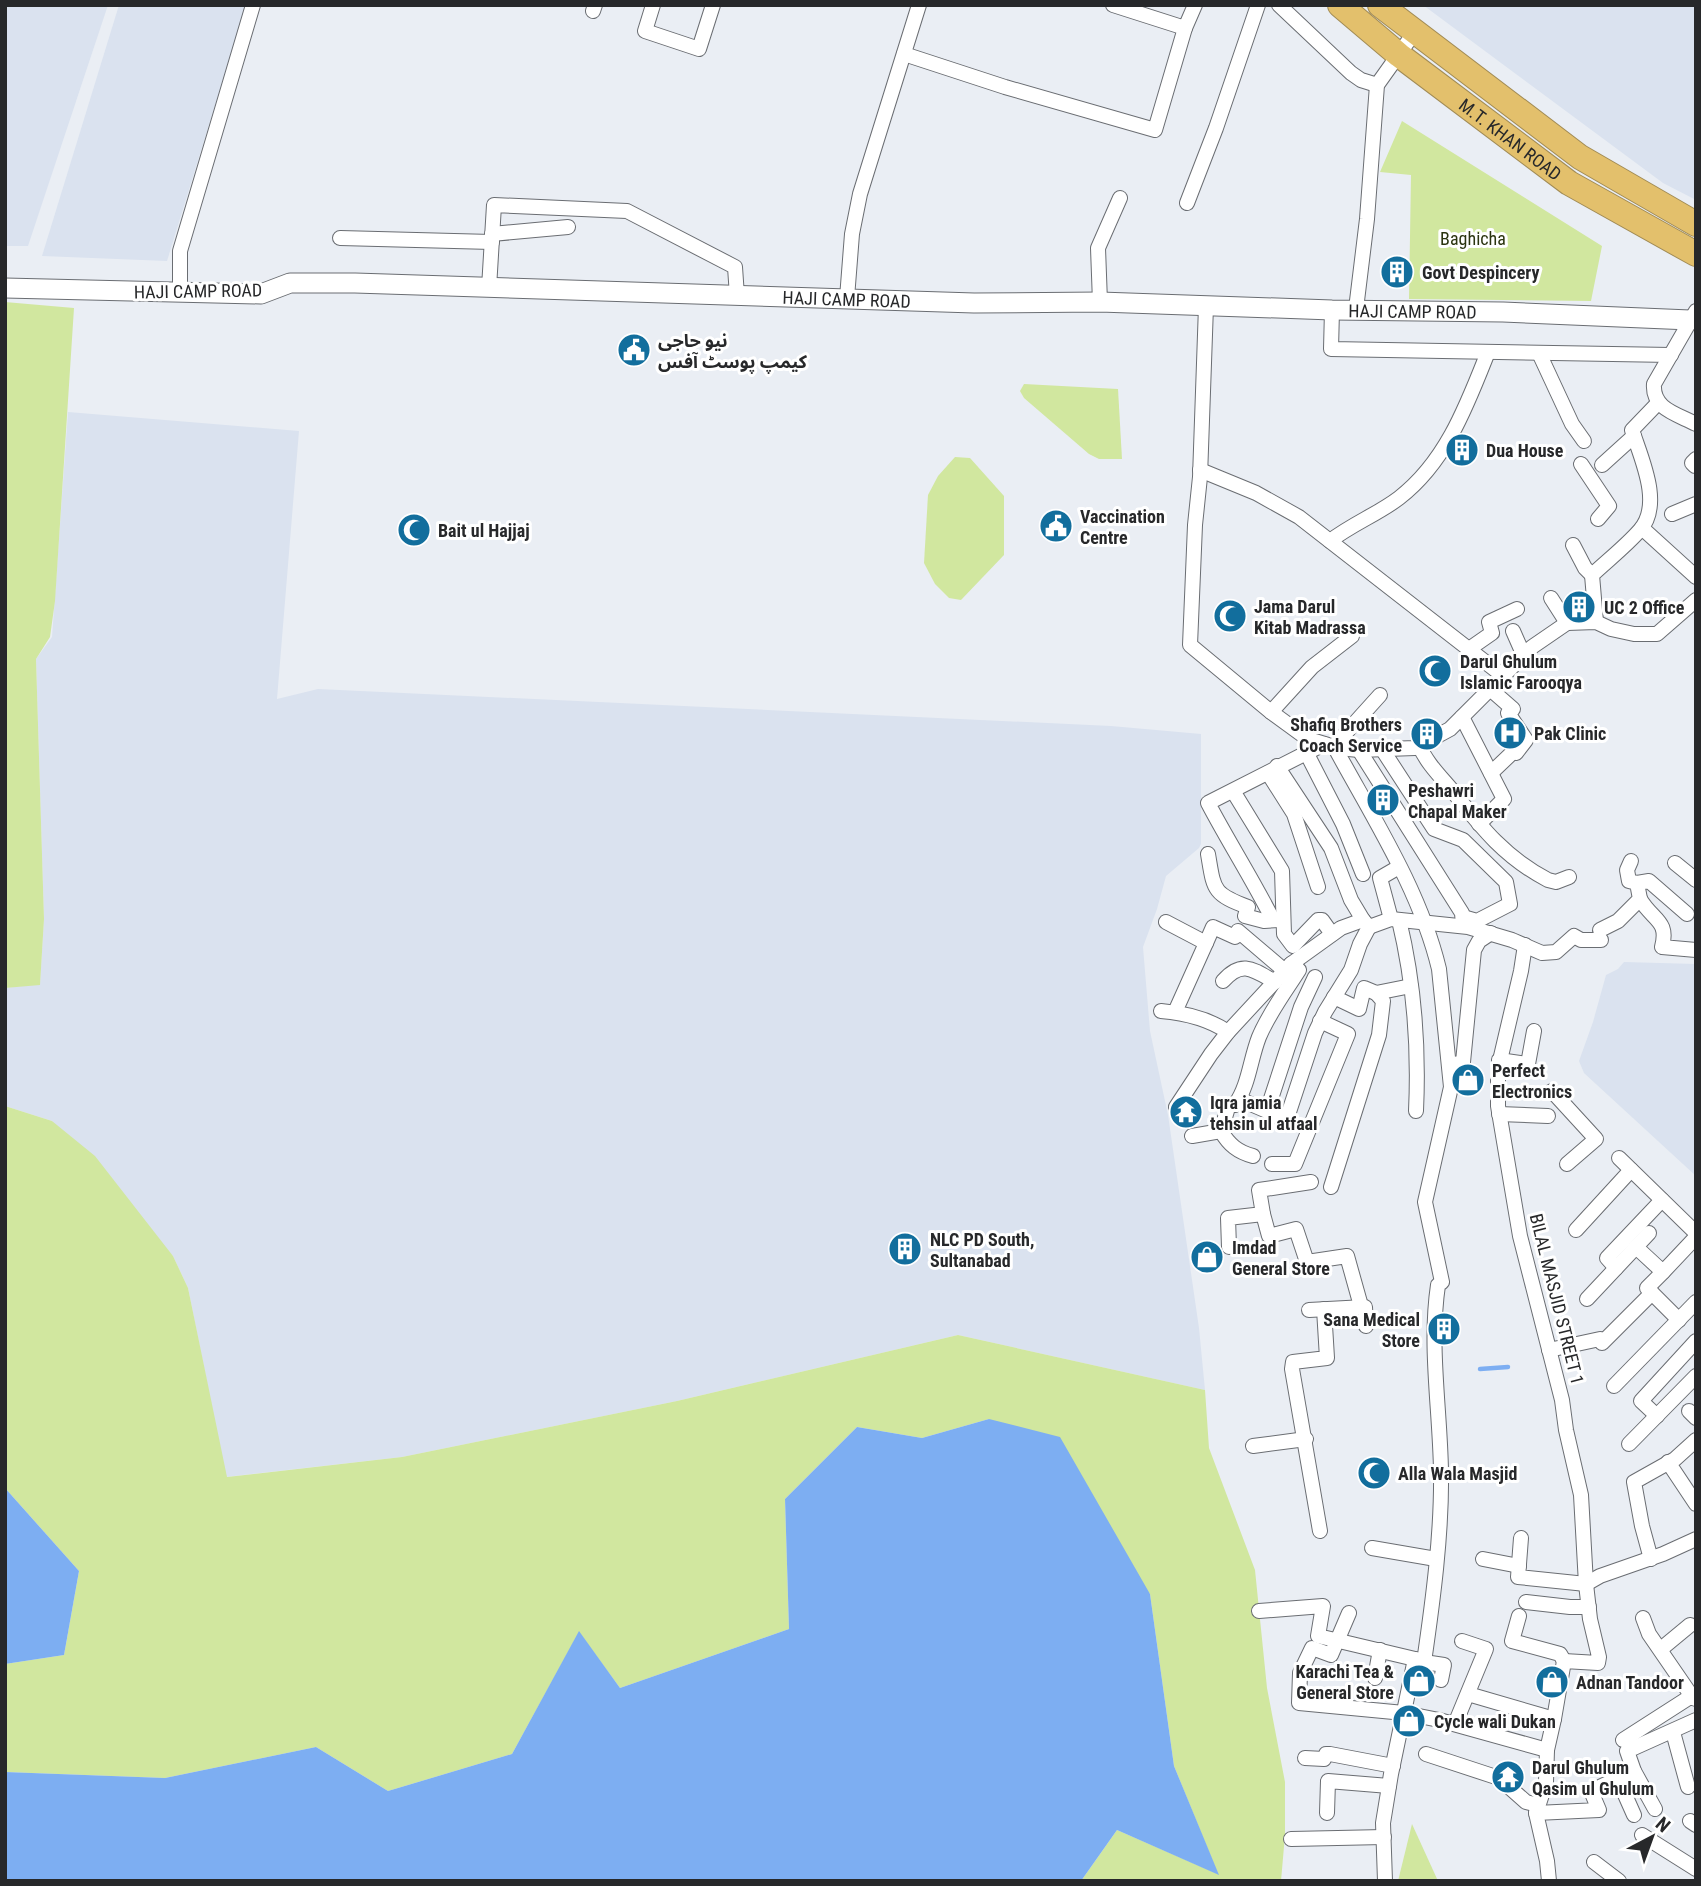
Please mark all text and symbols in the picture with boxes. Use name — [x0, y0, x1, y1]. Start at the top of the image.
street label: M.T. KHAN ROAD — [1455, 94, 1566, 184]
park label: Baghicha — [1440, 228, 1506, 249]
building icon: Govt Despincery — [1378, 253, 1416, 291]
place label: Govt Despincery — [1422, 262, 1539, 283]
street label: HAJI CAMP ROAD — [134, 279, 262, 303]
street label: HAJI CAMP ROAD — [782, 286, 911, 311]
street label: HAJI CAMP ROAD — [1348, 300, 1477, 322]
place label: نیو حاجی کیمپ پوسٹ آفس — [658, 330, 808, 374]
public building icon: نیو حاجی کیمپ پوسٹ آفس — [615, 331, 653, 369]
building icon: Dua House — [1443, 431, 1481, 469]
place label: Dua House — [1486, 440, 1564, 461]
place label: Vaccination Centre — [1080, 506, 1165, 548]
public building icon: Vaccination Centre — [1037, 507, 1075, 545]
mosque icon: Bait ul Hajjaj — [395, 511, 433, 549]
place label: Bait ul Hajjaj — [438, 520, 530, 541]
building icon: UC 2 Office — [1560, 588, 1598, 626]
place label: Jama Darul Kitab Madrassa — [1254, 596, 1366, 638]
mosque icon: Jama Darul Kitab Madrassa — [1211, 597, 1249, 635]
place label: UC 2 Office — [1604, 597, 1685, 618]
place label: Darul Ghulum Islamic Farooqya — [1460, 651, 1582, 693]
mosque icon: Darul Ghulum Islamic Farooqya — [1416, 652, 1454, 690]
place label: Shafiq Brothers Coach Service — [1290, 714, 1402, 756]
hospital icon: Pak Clinic — [1491, 714, 1529, 752]
building icon: Shafiq Brothers Coach Service — [1408, 715, 1446, 753]
place label: Pak Clinic — [1534, 723, 1606, 744]
place label: Peshawri Chapal Maker — [1408, 780, 1507, 822]
building icon: Peshawri Chapal Maker — [1364, 781, 1402, 819]
place label: Perfect Electronics — [1492, 1060, 1572, 1102]
shop icon: Perfect Electronics — [1449, 1061, 1487, 1099]
place label: Iqra jamia tehsin ul atfaal — [1210, 1092, 1318, 1134]
temple icon: Iqra jamia tehsin ul atfaal — [1167, 1093, 1205, 1131]
street label: BILAL MASJID STREET 1 — [1526, 1211, 1588, 1387]
place label: NLC PD South, Sultanabad — [930, 1229, 1034, 1271]
building icon: NLC PD South, Sultanabad — [886, 1230, 924, 1268]
place label: Imdad General Store — [1232, 1237, 1330, 1279]
shop icon: Imdad General Store — [1188, 1238, 1226, 1276]
place label: Sana Medical Store — [1323, 1309, 1420, 1351]
building icon: Sana Medical Store — [1425, 1310, 1463, 1348]
mosque icon: Alla Wala Masjid — [1355, 1454, 1393, 1492]
place label: Alla Wala Masjid — [1398, 1463, 1517, 1484]
place label: Karachi Tea & General Store — [1295, 1661, 1395, 1703]
shop icon: Karachi Tea & General Store — [1400, 1662, 1438, 1700]
shop icon: Adnan Tandoor — [1533, 1663, 1571, 1701]
place label: Adnan Tandoor — [1576, 1672, 1684, 1693]
shop icon: Cycle wali Dukan — [1390, 1702, 1428, 1740]
place label: Cycle wali Dukan — [1434, 1711, 1556, 1732]
place label: Darul Ghulum Qasim ul Ghulum — [1532, 1757, 1654, 1799]
temple icon: Darul Ghulum Qasim ul Ghulum — [1489, 1758, 1527, 1796]
north arrow — [1617, 1802, 1687, 1872]
text: N — [1651, 1812, 1675, 1837]

